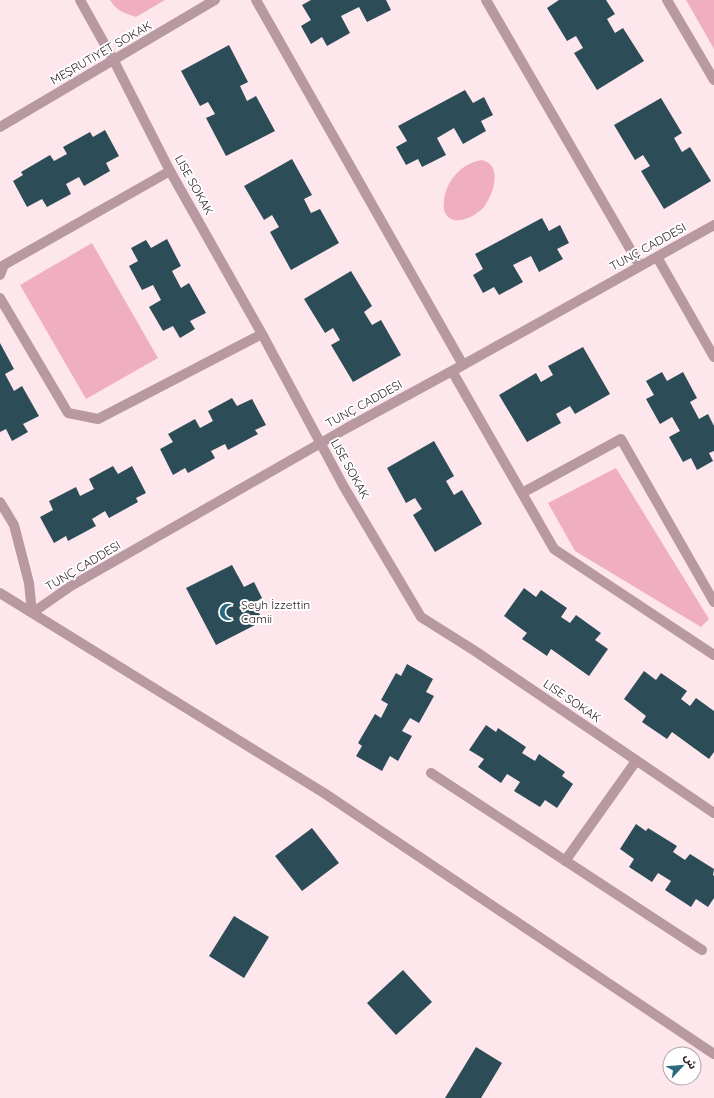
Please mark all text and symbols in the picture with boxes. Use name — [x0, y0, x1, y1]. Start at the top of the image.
street label: MEŞRUTIYET SOKAK — [48, 18, 154, 88]
street label: LISE SOKAK — [172, 152, 217, 217]
street label: TUNÇ CADDESI — [607, 219, 689, 274]
street label: TUNÇ CADDESI — [323, 376, 405, 431]
street label: LISE SOKAK — [328, 436, 373, 501]
street label: TUNÇ CADDESI — [42, 537, 123, 594]
place label: Şeyh İzzettin Camii — [241, 597, 310, 626]
mosque icon: Şeyh İzzettin Camii — [218, 602, 238, 622]
street label: LISE SOKAK — [541, 676, 604, 725]
north arrow — [662, 1046, 702, 1086]
text: ش — [681, 1052, 701, 1071]

